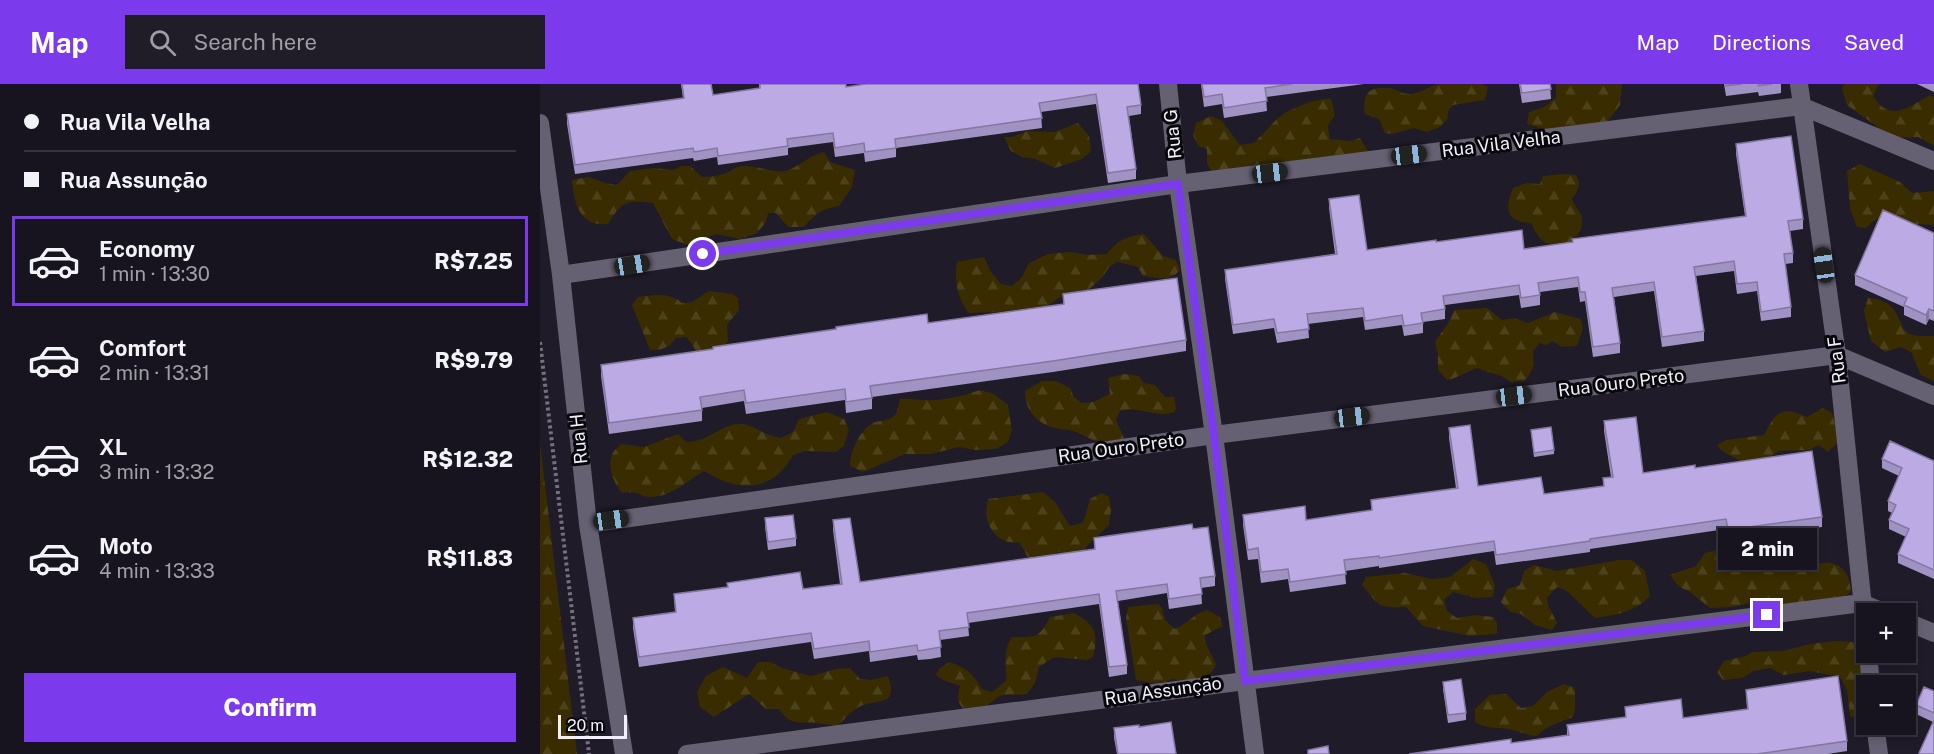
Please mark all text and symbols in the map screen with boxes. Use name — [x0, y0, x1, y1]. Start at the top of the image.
search box — [125, 15, 545, 69]
text: Map — [30, 26, 89, 59]
icon: search — [146, 26, 179, 59]
text: Search here — [194, 29, 317, 55]
text: Map — [1637, 30, 1679, 55]
text: Directions — [1712, 30, 1811, 55]
text: Saved — [1844, 30, 1904, 55]
street label: Rua G — [1159, 108, 1186, 160]
text: Rua Vila Velha — [60, 109, 210, 135]
street label: Rua Vila Velha — [1440, 126, 1562, 161]
car — [1390, 144, 1428, 166]
car — [1251, 162, 1289, 184]
text: Rua Assunção — [60, 167, 208, 193]
icon: car — [27, 234, 81, 288]
text: Economy — [99, 236, 195, 262]
route start — [689, 240, 716, 267]
car — [1813, 246, 1835, 284]
text: R$7.25 — [434, 248, 513, 274]
car — [613, 253, 651, 277]
text: 1 min · 13:30 — [99, 262, 210, 286]
icon: car — [27, 333, 81, 387]
text: Comfort — [99, 335, 186, 361]
street label: Rua F — [1823, 335, 1850, 385]
text: R$9.79 — [434, 347, 513, 373]
text: 2 min · 13:31 — [99, 361, 210, 385]
street label: Rua Ouro Preto — [1557, 364, 1685, 401]
car — [1495, 385, 1533, 407]
car — [1333, 406, 1371, 428]
street label: Rua H — [565, 413, 592, 465]
street label: Rua Ouro Preto — [1057, 428, 1185, 467]
icon: car — [27, 432, 81, 486]
text: XL — [99, 434, 127, 460]
text: R$12.32 — [423, 446, 513, 472]
text: 3 min · 13:32 — [99, 460, 214, 484]
car — [592, 509, 630, 531]
callout: 2 min — [1718, 528, 1816, 570]
icon: car — [27, 531, 81, 585]
text: Moto — [99, 533, 153, 559]
text: 2 min — [1741, 537, 1794, 561]
text: R$11.83 — [427, 545, 513, 571]
text: 4 min · 13:33 — [99, 559, 215, 583]
route end — [1753, 601, 1780, 628]
map controls — [1856, 603, 1916, 735]
button: + — [1856, 603, 1916, 663]
street label: Rua Assunção — [1103, 672, 1223, 709]
button: Confirm — [24, 673, 516, 742]
button: − — [1856, 675, 1916, 735]
scale bar — [558, 712, 627, 740]
text: 20 m — [567, 716, 604, 735]

